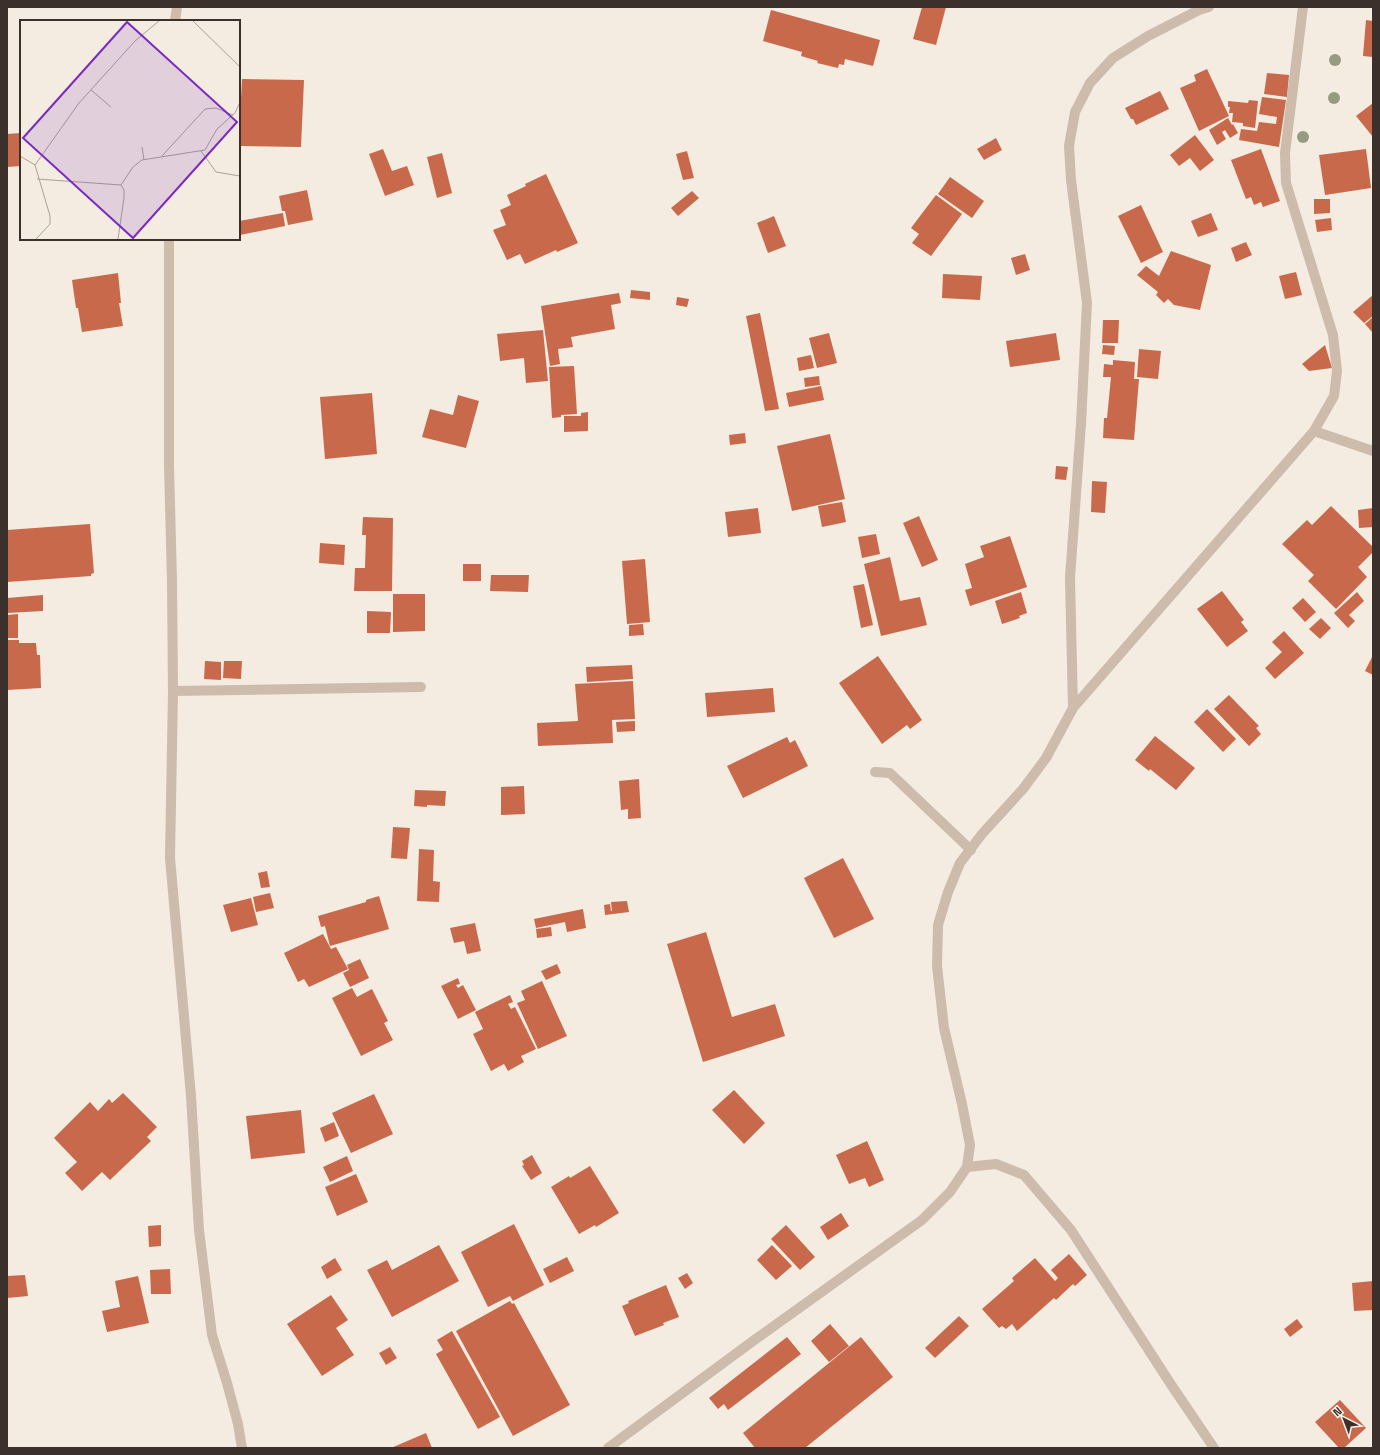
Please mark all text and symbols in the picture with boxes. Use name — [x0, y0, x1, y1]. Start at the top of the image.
inset map — [20, 20, 240, 240]
north arrow — [1324, 1399, 1364, 1439]
text: N — [1330, 1404, 1345, 1419]

